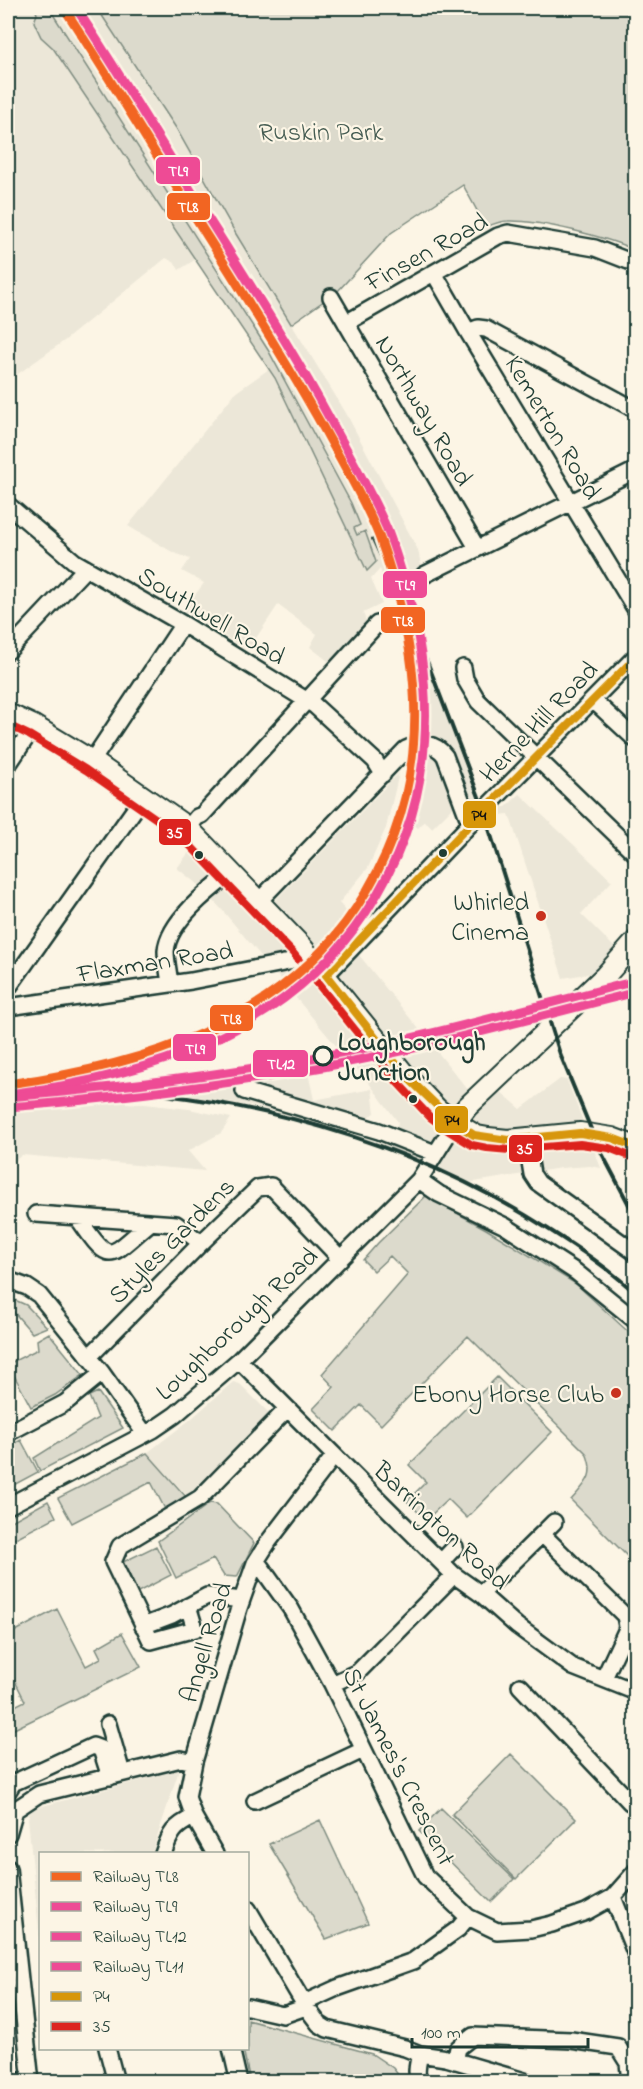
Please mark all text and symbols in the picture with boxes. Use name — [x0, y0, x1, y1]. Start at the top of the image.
park label: Ruskin Park — [259, 115, 384, 153]
line badge: TL9 — [155, 156, 201, 185]
text: TL9 — [168, 160, 188, 184]
line badge: TL8 — [166, 192, 211, 221]
text: TL8 — [177, 196, 199, 220]
street label: Finsen Road — [358, 204, 496, 303]
street label: Northway Road — [364, 329, 481, 494]
street label: Kemerton Road — [493, 349, 610, 508]
street label: Southwell Road — [129, 558, 292, 677]
line badge: TL9 — [382, 570, 428, 599]
text: TL9 — [395, 574, 415, 598]
line badge: TL8 — [380, 606, 426, 634]
text: TL8 — [392, 610, 414, 634]
street label: Herne Hill Road — [472, 653, 609, 793]
line badge: P4 — [462, 800, 497, 829]
text: P4 — [472, 804, 487, 828]
line badge: 35 — [158, 818, 192, 846]
text: 35 — [166, 822, 184, 846]
unlabelled marker — [437, 847, 449, 859]
unlabelled marker — [193, 849, 205, 861]
place label: Whirled Cinema — [451, 885, 529, 953]
marker: Whirled Cinema — [534, 909, 548, 923]
street label: Flaxman Road — [74, 933, 236, 995]
line badge: TL8 — [209, 1004, 254, 1032]
text: TL8 — [220, 1008, 242, 1032]
place label: Loughborough Junction — [338, 1025, 486, 1093]
line badge: TL9 — [172, 1033, 217, 1062]
text: TL9 — [185, 1038, 205, 1062]
marker: Loughborough Junction — [313, 1046, 333, 1066]
line badge: TL12 — [252, 1049, 309, 1078]
text: TL12 — [267, 1053, 295, 1077]
unlabelled marker — [407, 1093, 419, 1105]
line badge: P4 — [434, 1105, 469, 1134]
text: P4 — [445, 1109, 460, 1133]
line badge: 35 — [508, 1134, 543, 1163]
text: 35 — [516, 1138, 534, 1162]
street label: Styles Gardens — [101, 1170, 245, 1314]
street label: Loughborough Road — [148, 1239, 328, 1411]
place label: Ebony Horse Club — [412, 1377, 604, 1415]
marker: Ebony Horse Club — [609, 1386, 623, 1400]
street label: Barrington Road — [362, 1453, 517, 1601]
street label: Angell Road — [172, 1578, 244, 1708]
street label: St James's Crescent — [331, 1662, 464, 1873]
legend — [39, 1852, 249, 2050]
text: Railway TL8 — [93, 1865, 179, 1891]
text: Railway TL9 — [93, 1895, 178, 1921]
text: Railway TL12 — [93, 1925, 187, 1951]
text: Railway TL11 — [93, 1955, 184, 1981]
text: P4 — [93, 1985, 110, 2011]
scale bar — [412, 2011, 588, 2049]
text: 35 — [93, 2015, 111, 2041]
text: 100 m — [421, 2021, 461, 2047]

